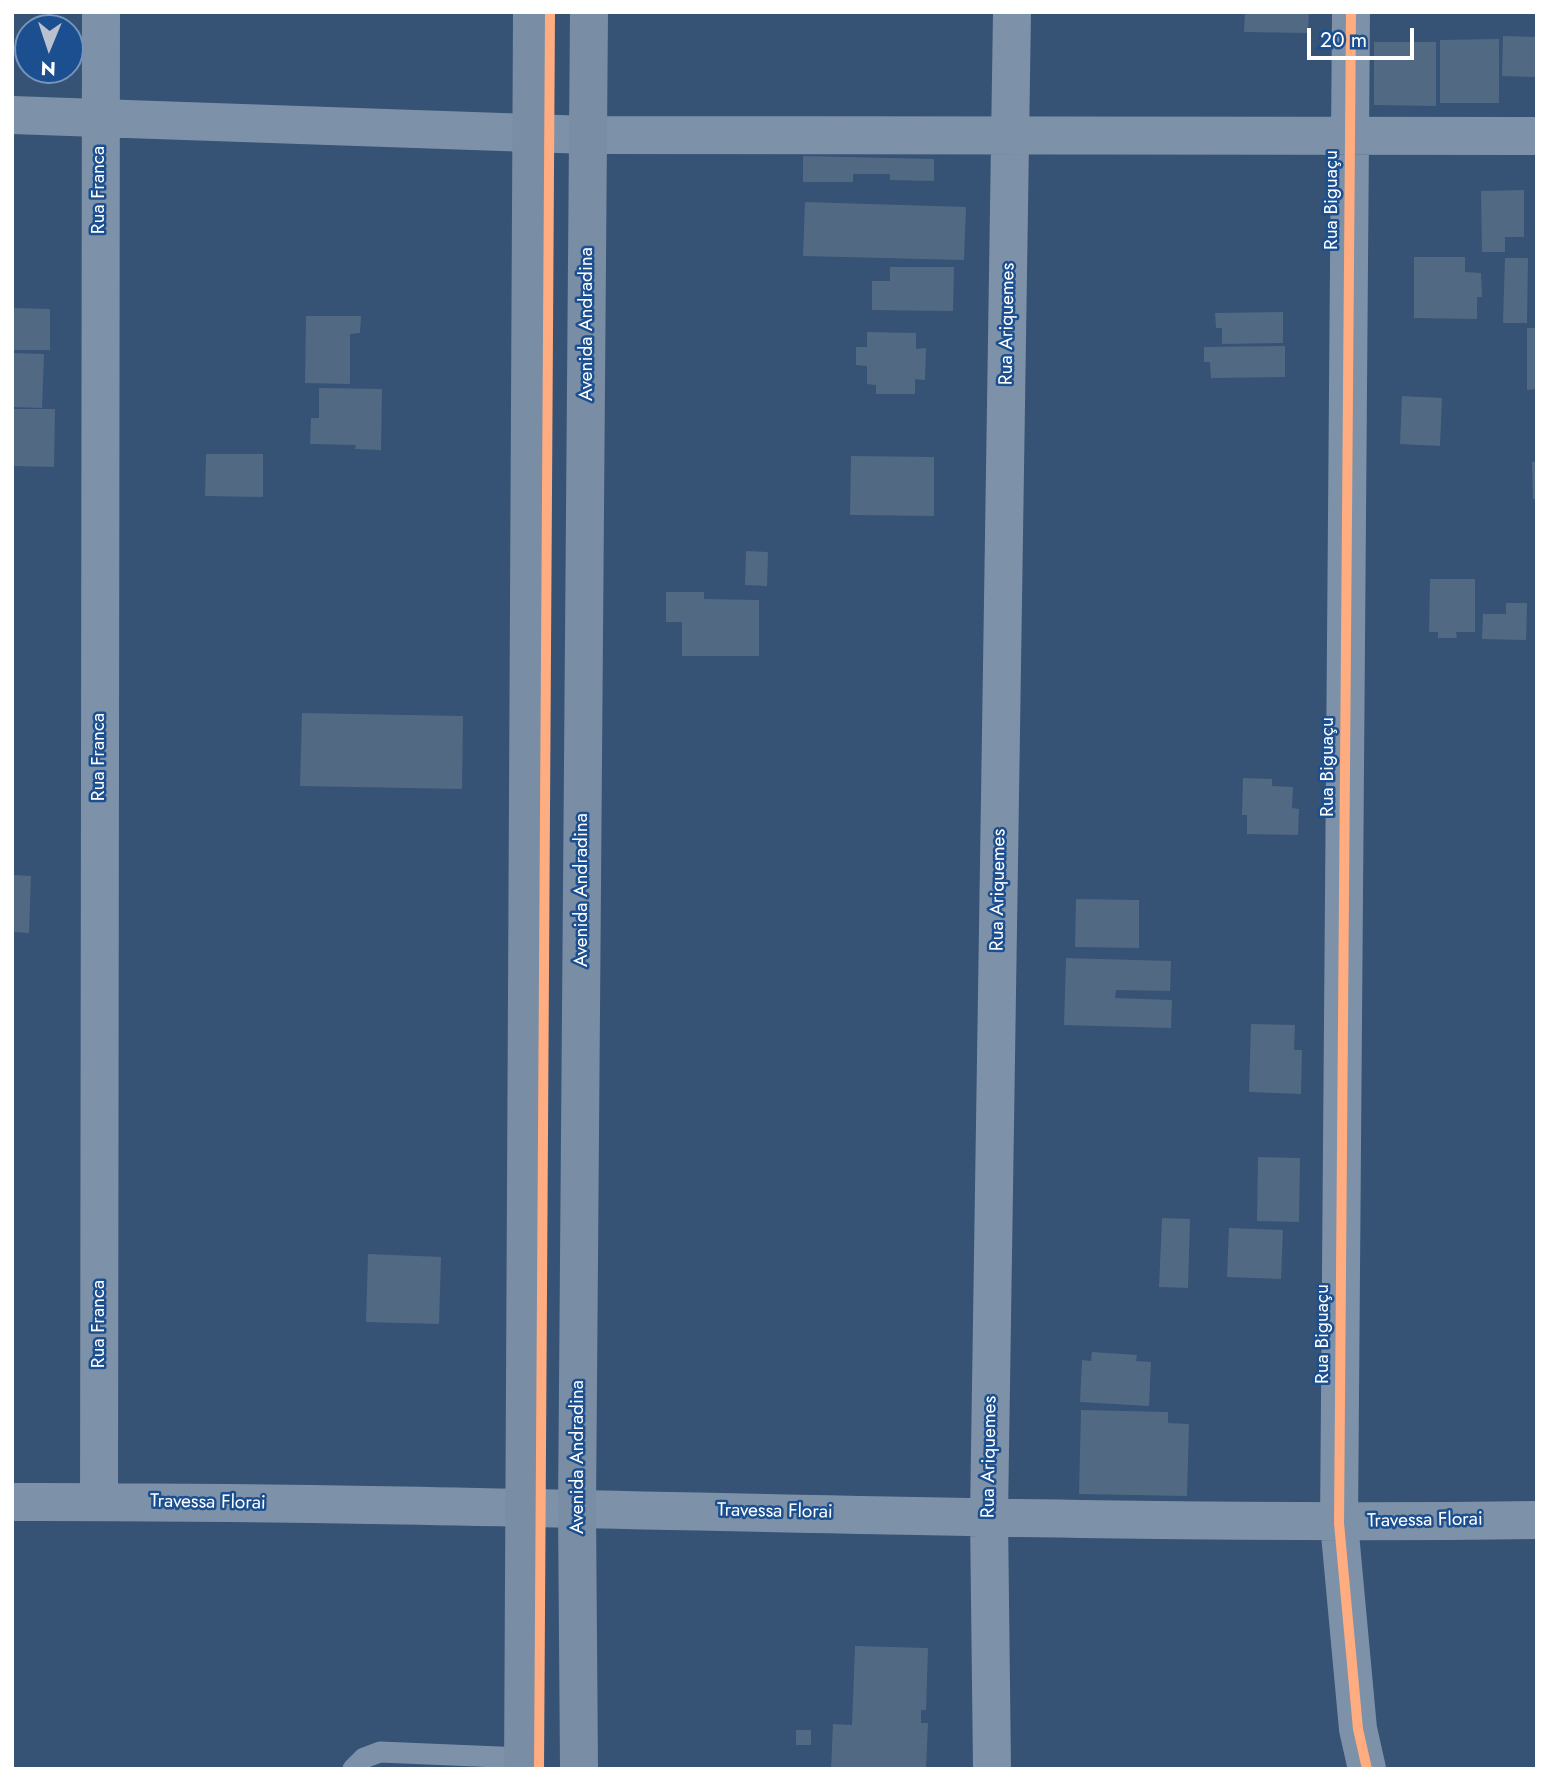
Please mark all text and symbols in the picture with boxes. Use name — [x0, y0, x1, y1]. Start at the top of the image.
north arrow — [14, 14, 84, 84]
scale bar — [1311, 14, 1418, 58]
text: 20 m — [1320, 25, 1367, 55]
text: N — [40, 55, 56, 82]
street label: Rua Franca — [88, 146, 110, 234]
street label: Rua Biguaçu — [1321, 150, 1343, 250]
street label: Avenida Andradina — [576, 247, 598, 401]
street label: Rua Ariquemes — [996, 263, 1020, 385]
street label: Rua Franca — [88, 713, 110, 801]
street label: Rua Biguaçu — [1317, 717, 1339, 817]
street label: Avenida Andradina — [571, 813, 593, 967]
street label: Rua Ariquemes — [987, 829, 1011, 951]
street label: Rua Franca — [88, 1280, 110, 1368]
street label: Rua Biguaçu — [1312, 1284, 1334, 1384]
street label: Avenida Andradina — [567, 1380, 589, 1534]
street label: Rua Ariquemes — [978, 1396, 1002, 1518]
street label: Travessa Florai — [150, 1491, 266, 1515]
street label: Travessa Florai — [717, 1500, 833, 1524]
street label: Travessa Florai — [1367, 1509, 1483, 1533]

